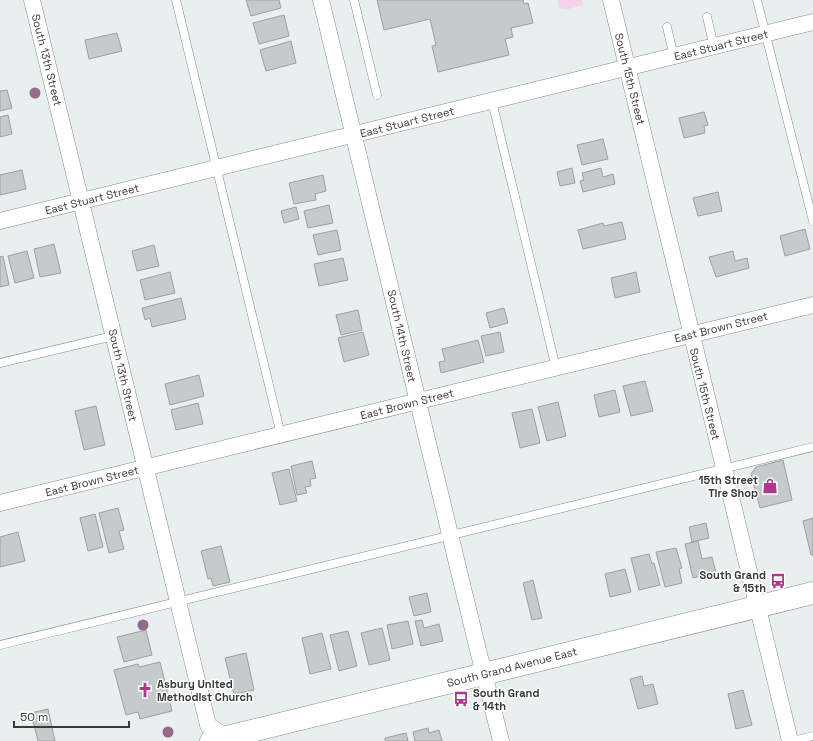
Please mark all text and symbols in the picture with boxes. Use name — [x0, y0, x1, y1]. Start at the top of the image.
street label: South 13th Street — [29, 13, 65, 107]
street label: East Stuart Street — [672, 27, 770, 63]
street label: South 15th Street — [612, 32, 648, 126]
street label: East Stuart Street — [358, 104, 456, 140]
street label: East Stuart Street — [43, 181, 141, 217]
street label: South 14th Street — [385, 288, 419, 384]
street label: East Brown Street — [673, 309, 769, 345]
street label: South 13th Street — [106, 327, 140, 423]
street label: South 15th Street — [687, 347, 723, 441]
street label: East Brown Street — [359, 386, 455, 422]
street label: East Brown Street — [44, 463, 140, 499]
place label: 15th Street Tire Shop — [698, 473, 758, 500]
shop icon: 15th Street Tire Shop — [761, 477, 779, 495]
place label: South Grand & 15th — [700, 568, 766, 595]
bus stop icon: South Grand & 15th — [769, 572, 787, 590]
street label: South Grand Avenue East — [445, 644, 579, 690]
place label: Asbury United Methodist Church — [157, 677, 253, 704]
church icon: Asbury United Methodist Church — [136, 681, 154, 699]
place label: South Grand & 14th — [473, 686, 539, 713]
bus stop icon: South Grand & 14th — [452, 690, 470, 708]
scale bar — [14, 703, 129, 729]
text: 50 m — [20, 709, 48, 725]

